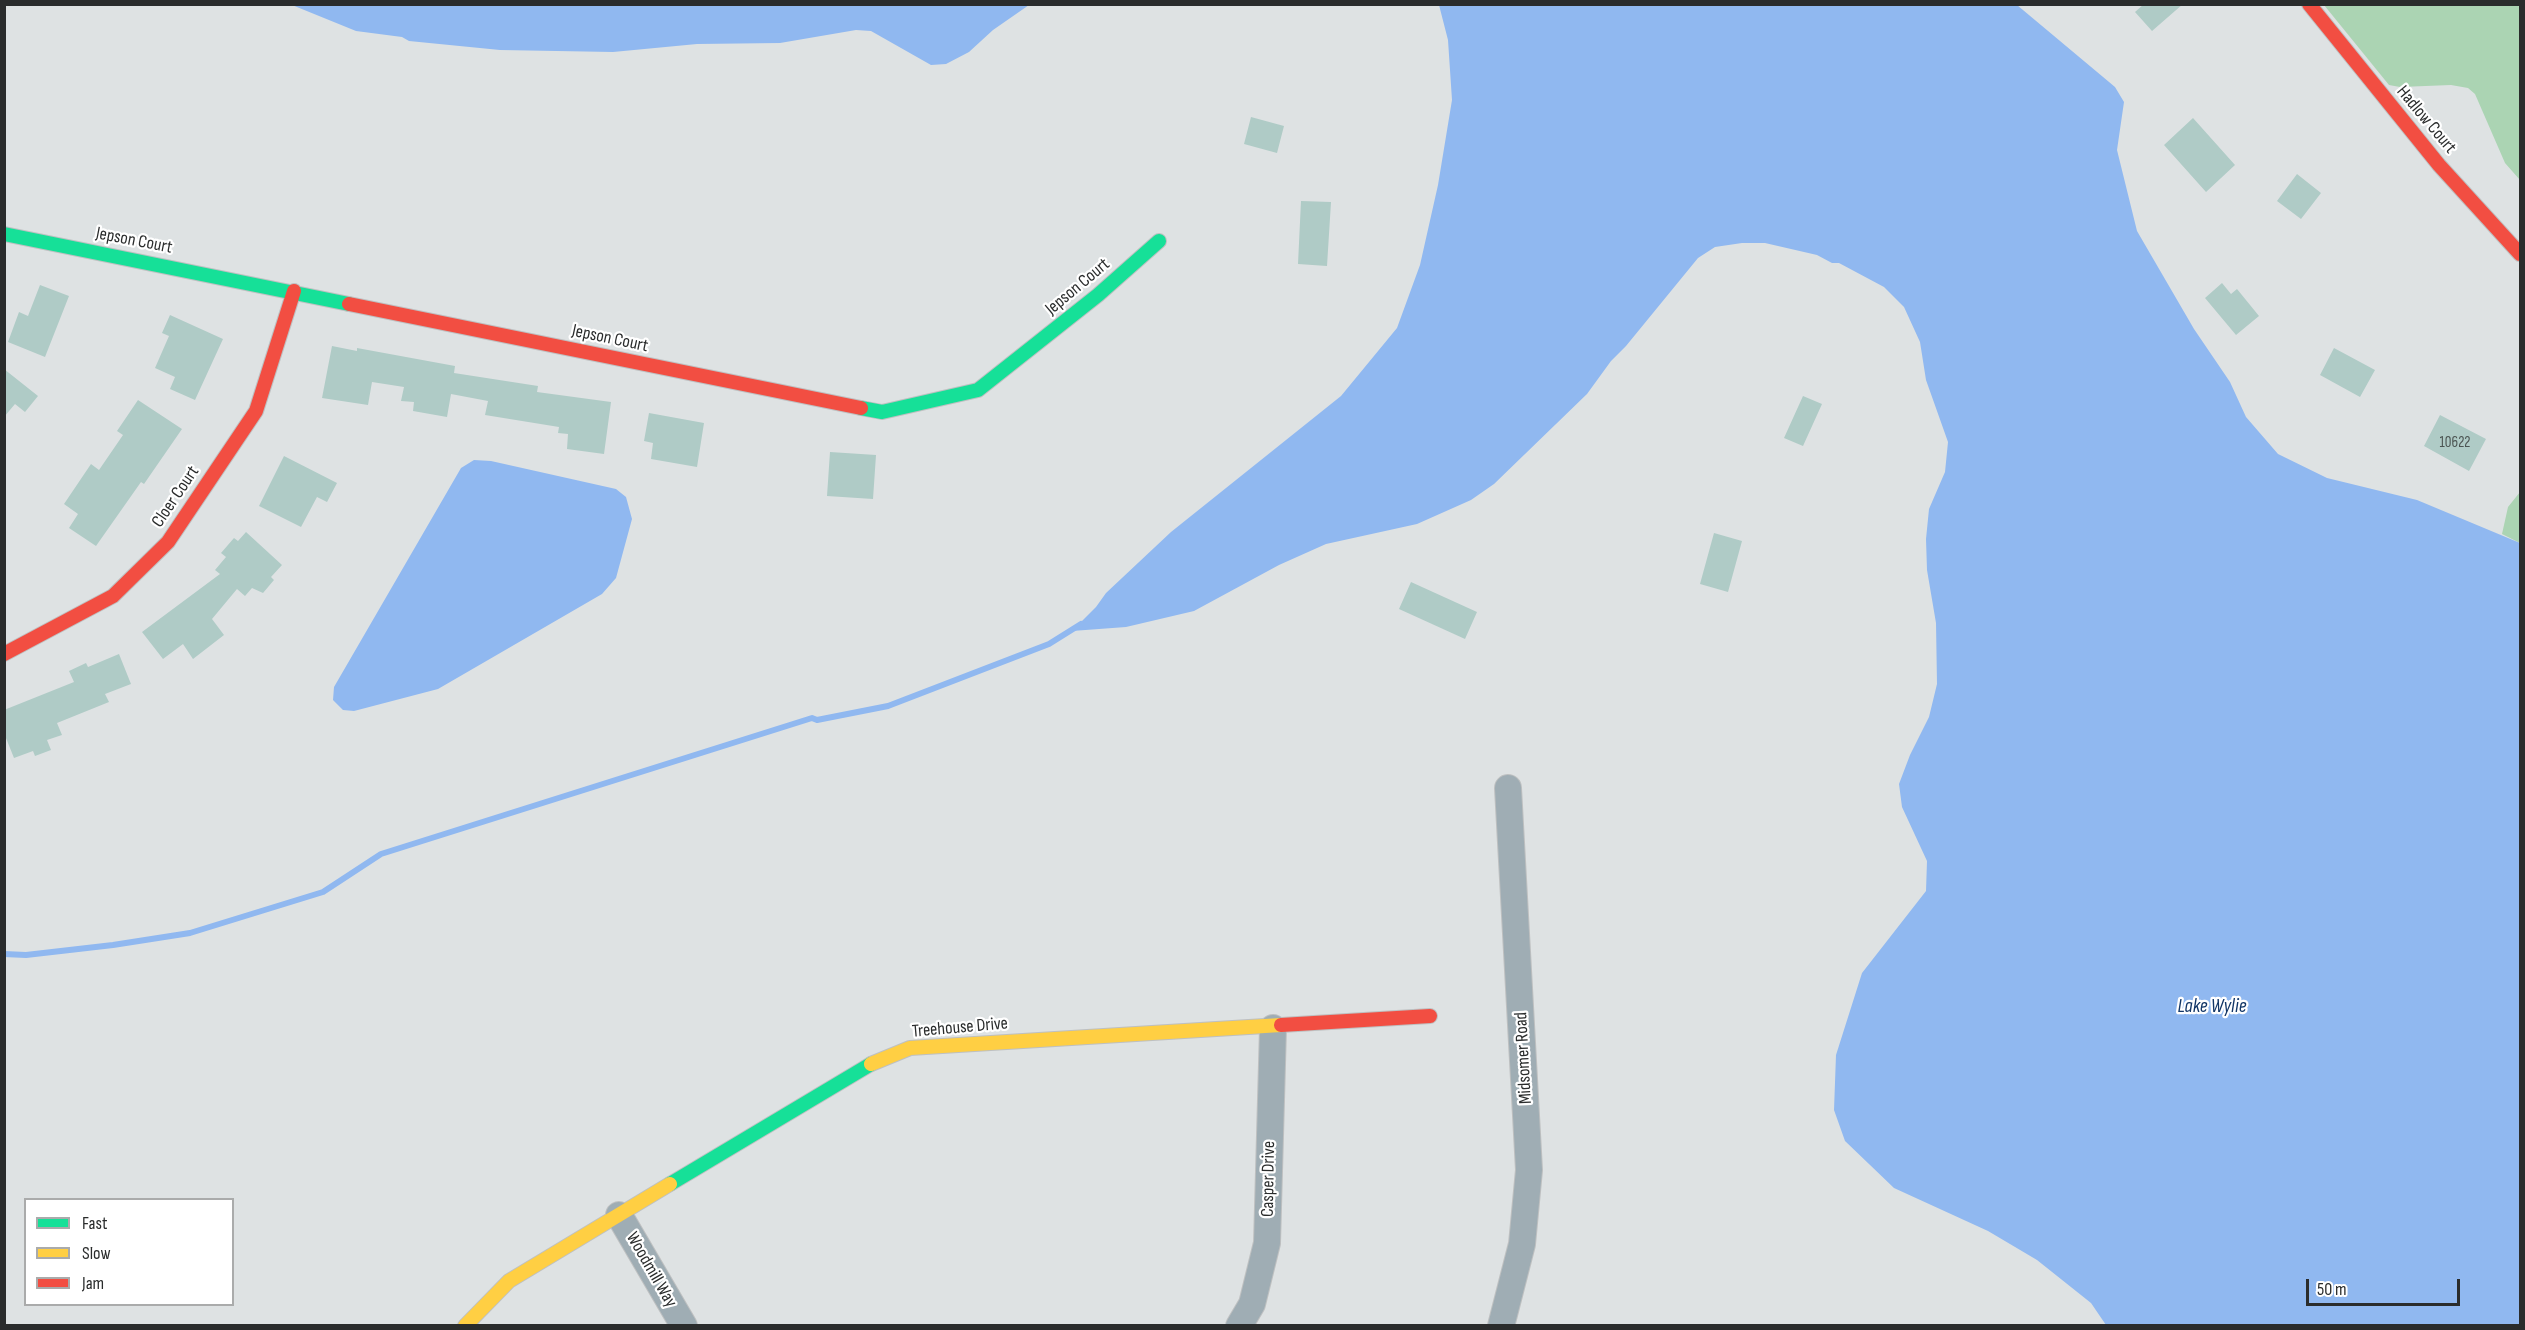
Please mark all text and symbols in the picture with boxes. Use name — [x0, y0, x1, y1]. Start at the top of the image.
street label: Hadlow Court — [2391, 82, 2461, 158]
street label: Jepson Court — [94, 223, 174, 259]
street label: Jepson Court — [1041, 254, 1115, 320]
street label: Jepson Court — [570, 320, 650, 358]
house number: 10622 — [2439, 434, 2471, 452]
street label: Cloer Court — [148, 462, 204, 532]
water label: Lake Wylie — [2178, 995, 2246, 1019]
street label: Midsomer Road — [1511, 1011, 1537, 1105]
street label: Treehouse Drive — [911, 1013, 1009, 1043]
street label: Casper Drive — [1258, 1141, 1280, 1217]
legend — [24, 1198, 234, 1306]
text: Fast — [82, 1213, 107, 1234]
street label: Woodmill Way — [621, 1229, 681, 1311]
text: Slow — [82, 1243, 111, 1264]
scale bar — [2309, 1267, 2464, 1305]
text: Jam — [82, 1273, 104, 1294]
text: 50 m — [2317, 1279, 2347, 1300]

